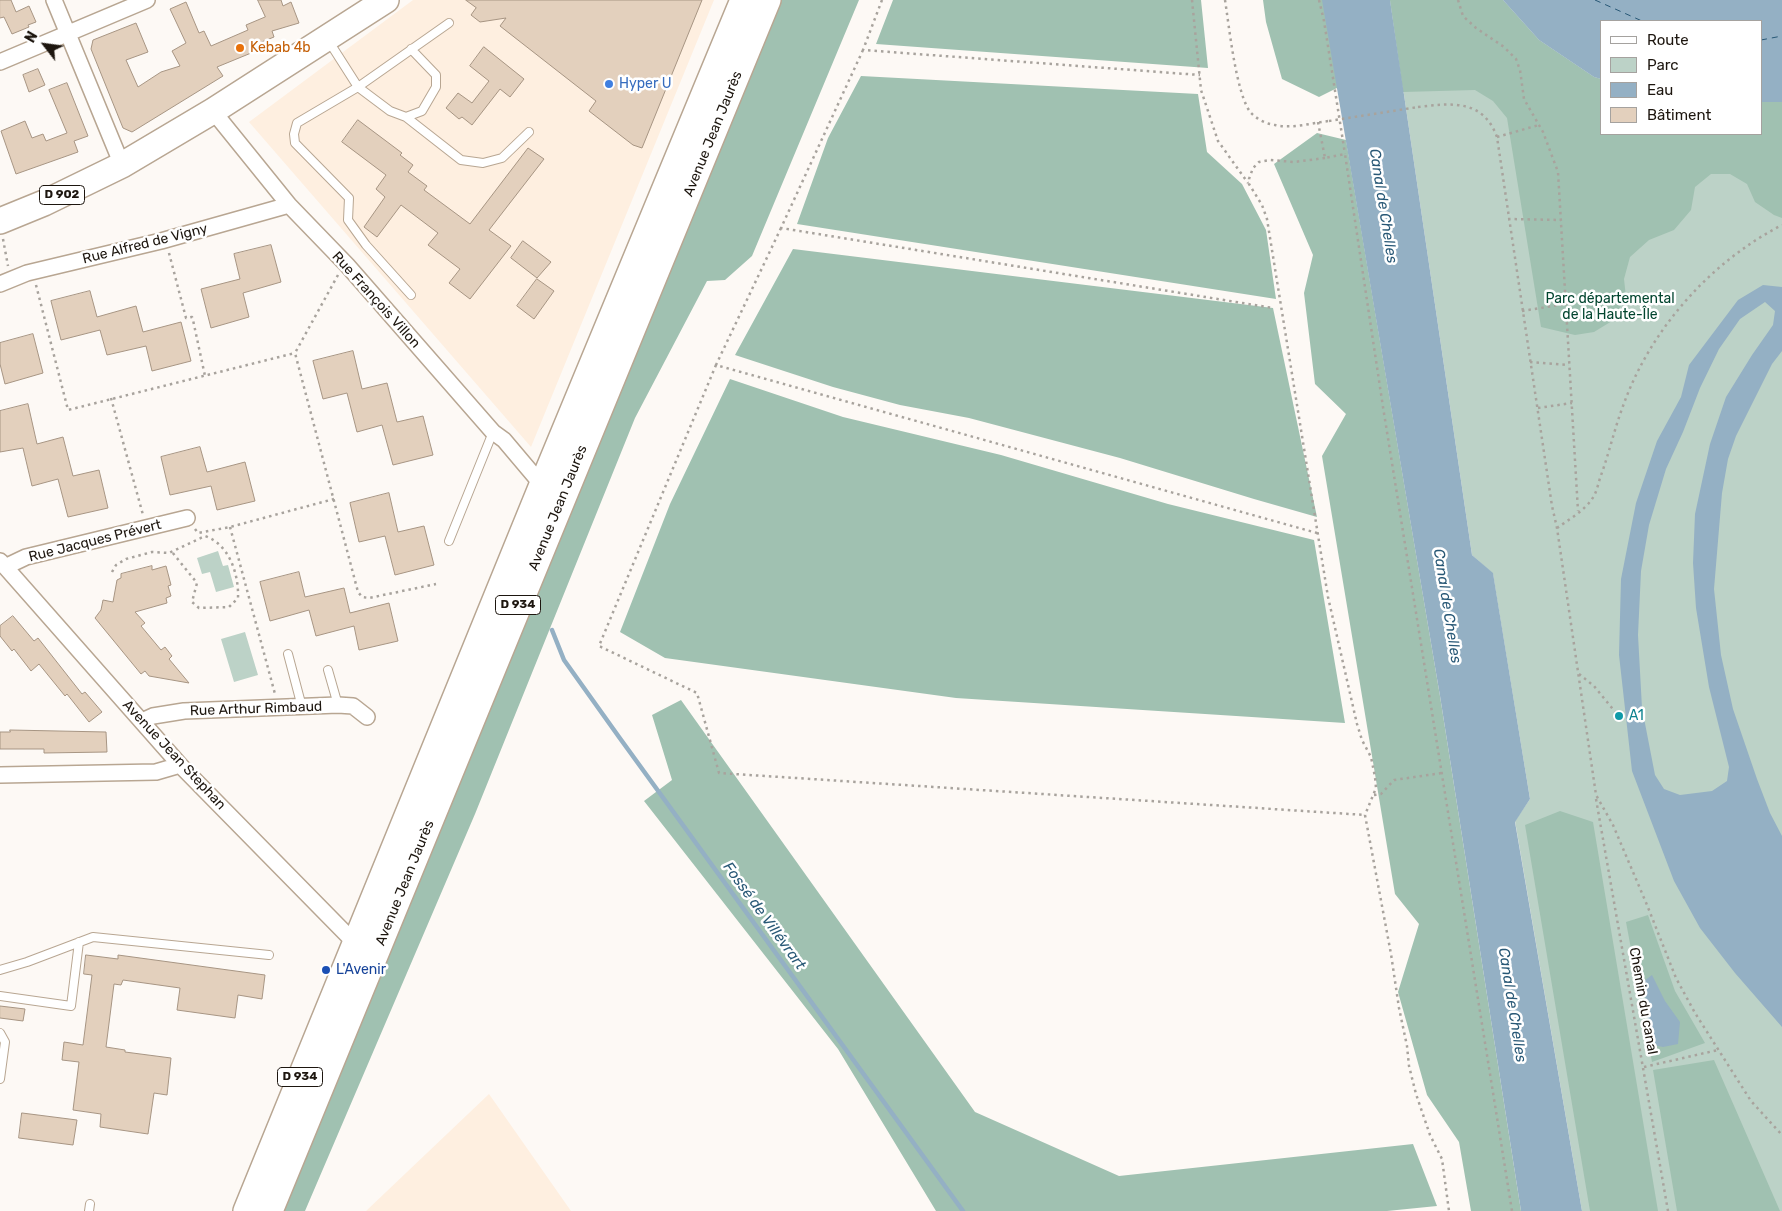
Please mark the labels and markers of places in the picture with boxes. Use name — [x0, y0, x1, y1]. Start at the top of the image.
place label: Kebab 4b — [250, 40, 311, 56]
marker: Kebab 4b — [234, 42, 246, 54]
place label: Hyper U — [619, 76, 671, 92]
marker: Hyper U — [603, 78, 615, 90]
place label: A1 — [1629, 708, 1644, 724]
marker: A1 — [1613, 710, 1625, 722]
place label: L'Avenir — [336, 962, 386, 978]
marker: L'Avenir — [320, 964, 332, 976]

